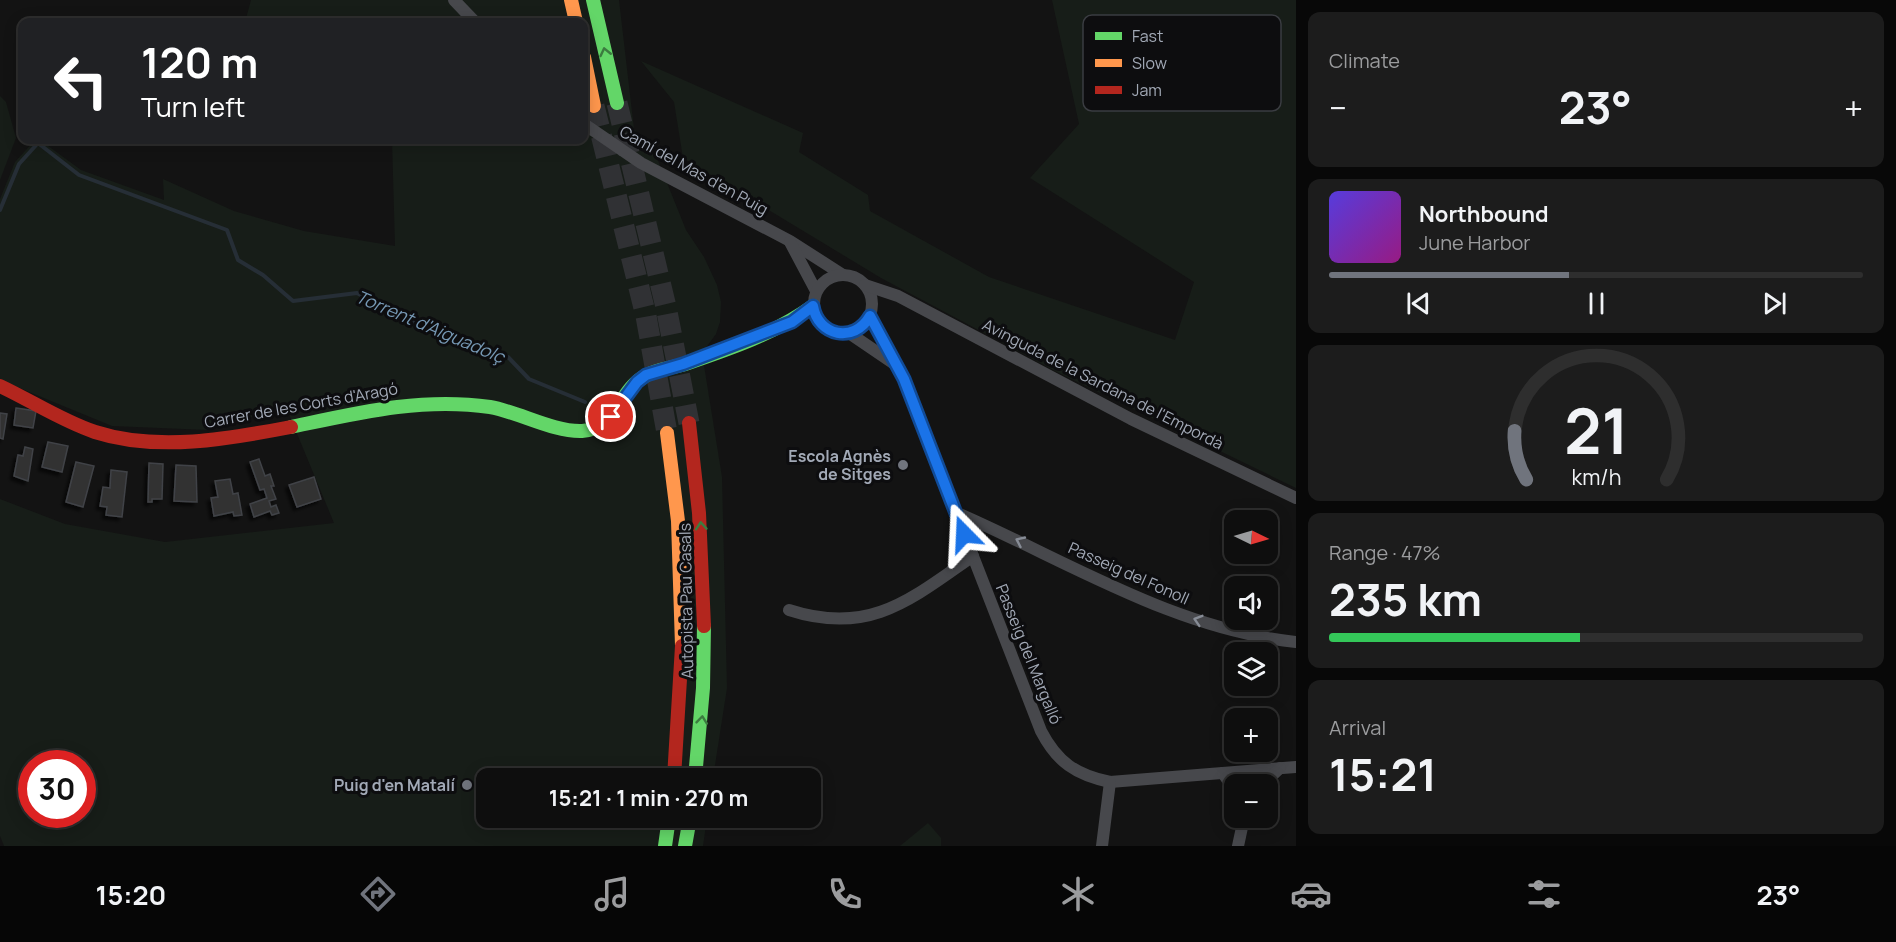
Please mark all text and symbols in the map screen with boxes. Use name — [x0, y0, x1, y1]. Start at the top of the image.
legend — [1083, 15, 1281, 111]
text: Fast — [1132, 25, 1163, 47]
text: 120 m — [141, 33, 258, 91]
icon: left — [42, 42, 120, 120]
one-way arrow — [599, 47, 612, 57]
text: Climate — [1329, 47, 1400, 74]
text: Slow — [1132, 52, 1167, 74]
text: 23° — [1559, 76, 1632, 138]
text: Jam — [1132, 79, 1162, 101]
text: − — [1329, 85, 1347, 130]
text: + — [1844, 85, 1863, 130]
text: Turn left — [141, 88, 245, 125]
street label: Camí del Mas d'en Puig — [616, 120, 772, 220]
text: Northbound — [1419, 199, 1549, 229]
text: June Harbor — [1419, 229, 1531, 256]
water label: Torrent d'Aiguadolç — [352, 284, 510, 369]
icon: previous — [1402, 287, 1435, 320]
icon: pause — [1580, 287, 1613, 320]
icon: next — [1758, 287, 1791, 320]
street label: Avinguda de la Sardana de l'Empordà — [979, 313, 1227, 455]
street label: Carrer de les Corts d'Aragó — [203, 377, 399, 433]
text: 21 — [1564, 387, 1628, 473]
pin — [585, 391, 636, 442]
icon: arrive — [594, 400, 627, 433]
place label: Escola Agnès de Sitges — [788, 445, 891, 485]
marker: Escola Agnès de Sitges — [896, 458, 910, 472]
text: km/h — [1571, 462, 1621, 491]
position arrow — [932, 502, 996, 566]
north arrow — [1224, 510, 1278, 564]
map controls — [1224, 510, 1278, 828]
one-way arrow — [695, 521, 708, 530]
street label: Autopista Pau Casals — [674, 523, 698, 679]
street label: Passeig del Fonoll — [1065, 536, 1193, 610]
one-way arrow — [1016, 537, 1027, 549]
text: Range · 47% — [1329, 539, 1441, 566]
text: 235 km — [1329, 568, 1482, 630]
button: sound — [1224, 576, 1278, 630]
street label: Passeig del Margalló — [991, 581, 1067, 727]
one-way arrow — [1193, 615, 1204, 627]
button: layers — [1224, 642, 1278, 696]
button: + — [1224, 708, 1278, 762]
text: Arrival — [1329, 714, 1386, 741]
one-way arrow — [695, 716, 708, 725]
text: 15:21 — [1329, 743, 1437, 805]
speed limit sign: 30 — [18, 750, 96, 828]
place label: Puig d'en Matalí — [334, 774, 456, 796]
button: − — [1224, 774, 1278, 828]
marker: Puig d'en Matalí — [460, 778, 474, 792]
text: 15:21 · 1 min · 270 m — [549, 783, 748, 813]
icon: directions — [357, 873, 399, 915]
icon: music — [591, 873, 633, 915]
icon: phone — [824, 873, 866, 915]
icon: climate — [1057, 873, 1099, 915]
icon: car — [1290, 873, 1332, 915]
icon: filters — [1523, 873, 1565, 915]
text: 15:20 — [96, 876, 166, 913]
text: 23° — [1756, 876, 1800, 913]

